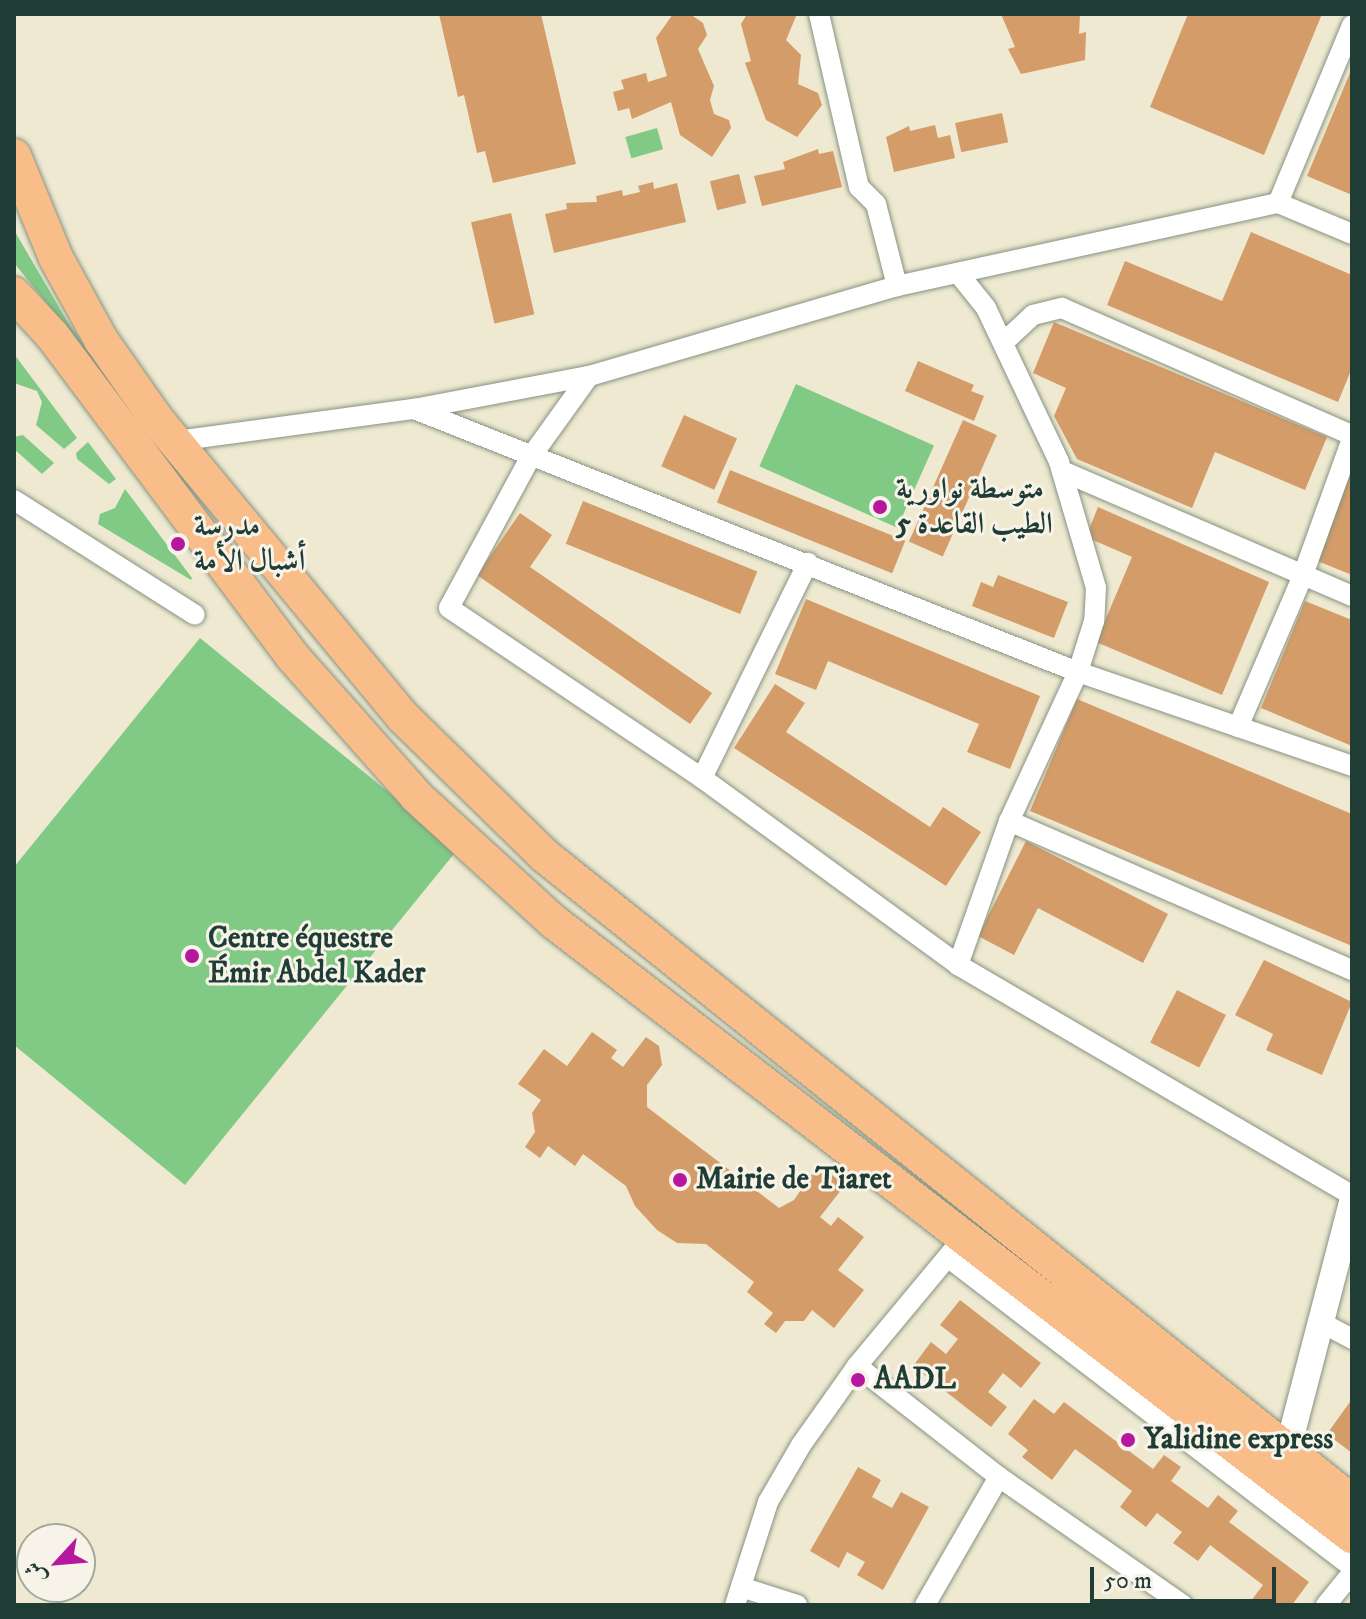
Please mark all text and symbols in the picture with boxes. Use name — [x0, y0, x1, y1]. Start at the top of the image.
place label: متوسطة نواورية الطيب القاعدة 5 — [896, 472, 1053, 542]
marker: متوسطة نواورية الطيب القاعدة 5 — [871, 498, 889, 516]
place label: مدرسة أشبال الأمة — [194, 509, 306, 580]
marker: مدرسة أشبال الأمة — [169, 535, 187, 553]
place label: Centre équestre Émir Abdel Kader — [208, 921, 425, 992]
marker: Centre équestre Émir Abdel Kader — [183, 947, 201, 965]
place label: Mairie de Tiaret — [696, 1162, 892, 1198]
marker: Mairie de Tiaret — [671, 1171, 689, 1189]
place label: AADL — [874, 1362, 956, 1398]
marker: AADL — [849, 1371, 867, 1389]
place label: Yalidine express — [1144, 1422, 1333, 1458]
marker: Yalidine express — [1119, 1431, 1137, 1449]
north arrow — [16, 1523, 96, 1603]
scale bar — [1094, 1551, 1280, 1601]
text: ش — [19, 1557, 53, 1589]
text: 50 m — [1104, 1566, 1152, 1596]

